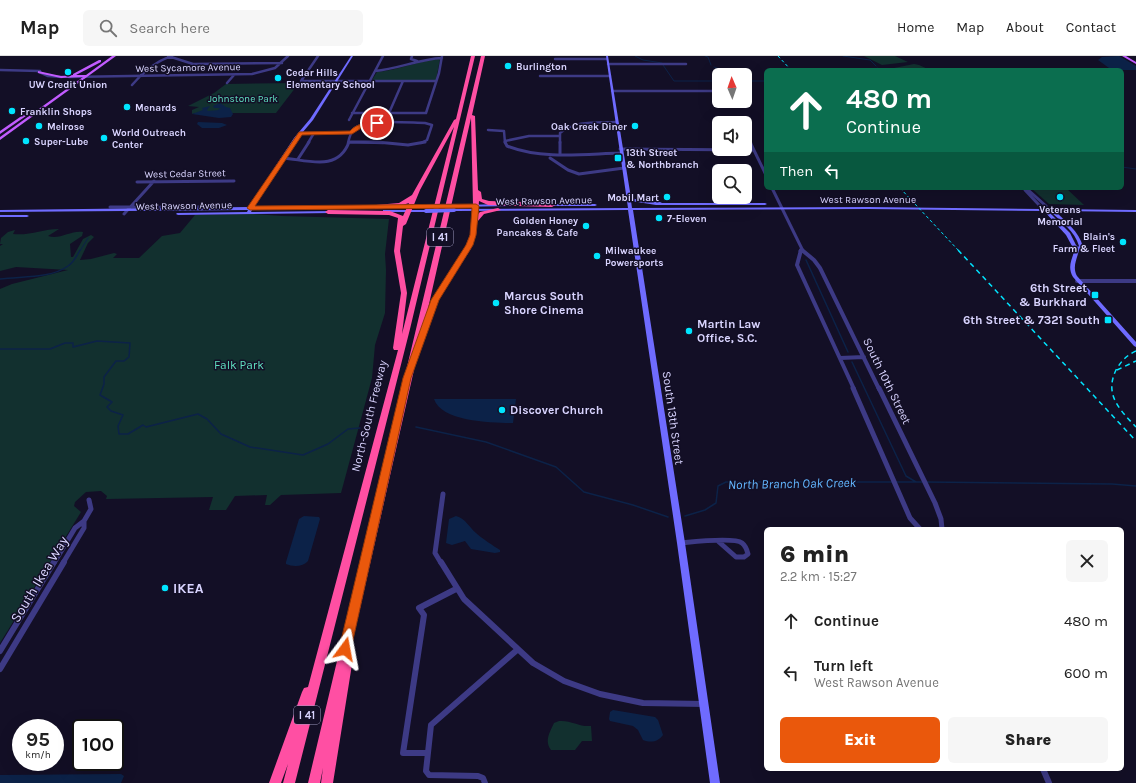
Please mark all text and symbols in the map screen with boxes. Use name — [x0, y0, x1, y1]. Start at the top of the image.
search box — [83, 10, 363, 46]
text: Map — [20, 17, 59, 39]
icon: search — [97, 17, 119, 39]
text: Search here — [129, 19, 210, 37]
text: Home — [897, 19, 934, 36]
text: Map — [956, 19, 984, 36]
text: About — [1006, 19, 1044, 36]
text: Contact — [1066, 19, 1116, 36]
street label: West Sycamore Avenue — [135, 61, 241, 75]
marker: Burlington — [503, 61, 513, 71]
place label: Burlington — [516, 61, 567, 73]
marker: UW Credit Union — [63, 67, 73, 77]
place label: Cedar Hills Elementary School — [286, 67, 375, 91]
north arrow — [712, 68, 752, 108]
map controls — [712, 68, 752, 204]
marker: Cedar Hills Elementary School — [273, 73, 283, 83]
place label: UW Credit Union — [29, 79, 107, 91]
text: 480 m — [846, 82, 932, 115]
icon: ahead — [780, 84, 832, 136]
park label: Johnstone Park — [208, 93, 278, 105]
marker: Menards — [122, 102, 132, 112]
place label: Menards — [135, 102, 176, 114]
marker: Franklin Shops — [7, 106, 17, 116]
place label: Franklin Shops — [20, 106, 92, 118]
pin — [360, 106, 394, 140]
icon: arrive — [366, 112, 388, 134]
button: sound — [712, 116, 752, 156]
text: Continue — [846, 116, 921, 138]
marker: Melrose — [34, 121, 44, 131]
place label: Melrose — [47, 121, 84, 133]
place label: Oak Creek Diner — [551, 121, 627, 133]
marker: Oak Creek Diner — [630, 121, 640, 131]
place label: World Outreach Center — [112, 127, 186, 151]
marker: World Outreach Center — [99, 133, 109, 143]
marker: Super-Lube — [21, 136, 31, 146]
place label: Super-Lube — [34, 136, 88, 148]
place label: 13th Street & Northbranch — [626, 147, 699, 171]
marker: 13th Street & Northbranch — [613, 153, 623, 163]
icon: left — [821, 160, 843, 182]
text: Then — [780, 162, 813, 180]
button: search — [712, 164, 752, 204]
street label: West Cedar Street — [144, 167, 226, 181]
place label: Mobil Mart — [607, 192, 659, 204]
marker: Mobil Mart — [662, 192, 672, 202]
marker: Veterans Memorial — [1055, 192, 1065, 202]
street label: West Rawson Avenue — [496, 194, 592, 208]
street label: West Rawson Avenue — [820, 194, 916, 206]
street label: West Rawson Avenue — [136, 199, 232, 213]
place label: Veterans Memorial — [1037, 204, 1083, 228]
marker: 7-Eleven — [654, 213, 664, 223]
place label: 7-Eleven — [667, 213, 707, 225]
place label: Golden Honey Pancakes & Cafe — [497, 215, 578, 239]
marker: Golden Honey Pancakes & Cafe — [581, 221, 591, 231]
road number: I 41 — [427, 228, 453, 246]
place label: Blain's Farm & Fleet — [1053, 231, 1115, 255]
marker: Blain's Farm & Fleet — [1118, 237, 1128, 247]
place label: Milwaukee Powersports — [605, 245, 663, 269]
marker: Milwaukee Powersports — [592, 251, 602, 261]
place label: 6th Street & Burkhard — [1019, 281, 1087, 309]
place label: Marcus South Shore Cinema — [504, 289, 584, 317]
marker: 6th Street & Burkhard — [1090, 290, 1100, 300]
marker: Marcus South Shore Cinema — [491, 298, 501, 308]
place label: 6th Street & 7321 South — [963, 313, 1100, 327]
marker: 6th Street & 7321 South — [1103, 315, 1113, 325]
place label: Martin Law Office, S.C. — [697, 317, 760, 345]
marker: Martin Law Office, S.C. — [684, 326, 694, 336]
street label: South 10th Street — [860, 336, 914, 427]
park label: Falk Park — [214, 358, 264, 372]
street label: North-South Freeway — [348, 358, 390, 473]
street label: South 13th Street — [660, 370, 687, 466]
place label: Discover Church — [510, 403, 603, 417]
marker: Discover Church — [497, 405, 507, 415]
water label: North Branch Oak Creek — [728, 475, 857, 492]
street label: South Ikea Way — [7, 532, 72, 626]
text: 6 min — [780, 540, 849, 568]
button: close — [1066, 540, 1108, 582]
text: 2.2 km · 15:27 — [780, 569, 857, 584]
place label: IKEA — [173, 580, 204, 597]
marker: IKEA — [160, 583, 170, 593]
icon: ahead — [780, 610, 802, 632]
text: Continue — [814, 612, 879, 630]
text: 480 m — [1064, 612, 1108, 630]
position arrow — [324, 628, 366, 670]
text: Turn left — [814, 657, 873, 675]
icon: left — [780, 662, 802, 684]
text: 600 m — [1064, 664, 1108, 682]
text: West Rawson Avenue — [814, 675, 939, 690]
road number: I 41 — [294, 706, 320, 724]
button: Exit — [780, 717, 940, 763]
button: Share — [948, 717, 1108, 763]
speed limit sign: 100 — [72, 719, 124, 771]
text: 95 — [26, 728, 50, 751]
text: km/h — [25, 749, 51, 761]

